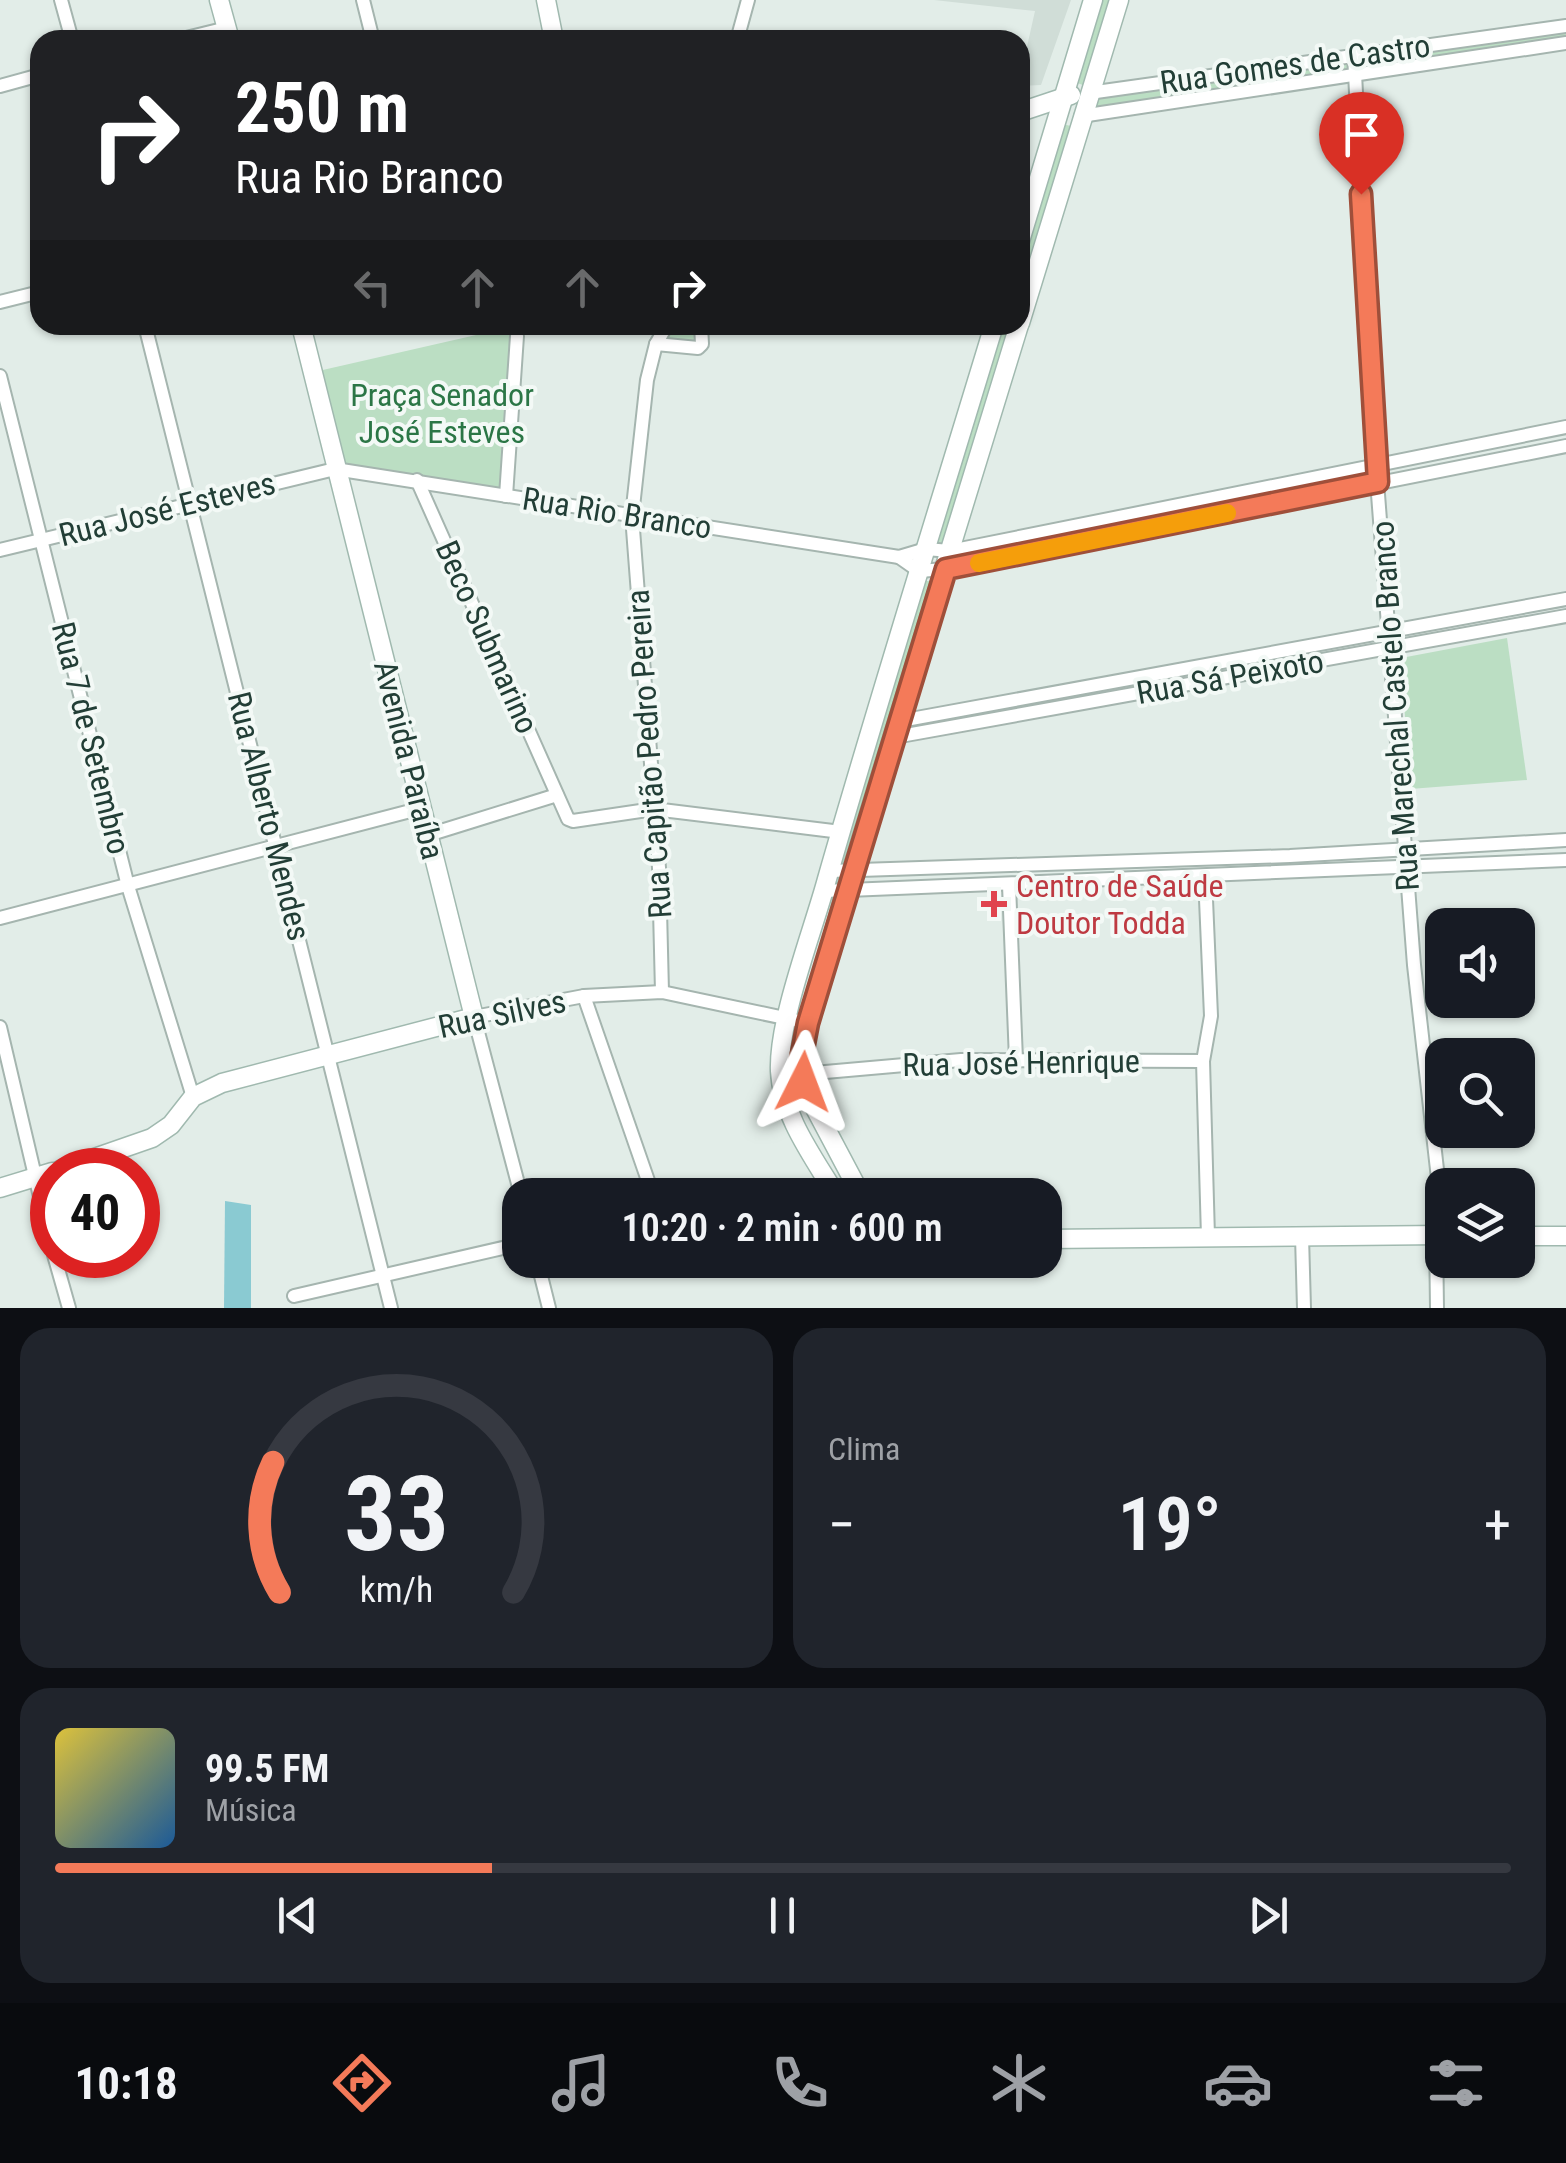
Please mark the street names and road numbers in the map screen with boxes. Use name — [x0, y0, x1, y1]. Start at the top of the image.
street label: Rua Gomes de Castro — [1157, 26, 1433, 102]
street label: Rua José Esteves — [55, 464, 279, 554]
street label: Rua Rio Branco — [520, 479, 714, 547]
street label: Rua Marechal Castelo Branco — [1363, 520, 1427, 892]
street label: Beco Submarino — [428, 535, 546, 739]
street label: Rua Capitão Pedro Pereira — [619, 588, 679, 920]
street label: Rua 7 de Setembro — [44, 618, 138, 858]
street label: Rua Sá Peixoto — [1133, 642, 1327, 712]
street label: Avenida Paraíba — [366, 657, 452, 863]
street label: Rua Alberto Mendes — [220, 688, 318, 944]
street label: Rua Silves — [435, 982, 569, 1046]
street label: Rua José Henrique — [902, 1042, 1140, 1084]

